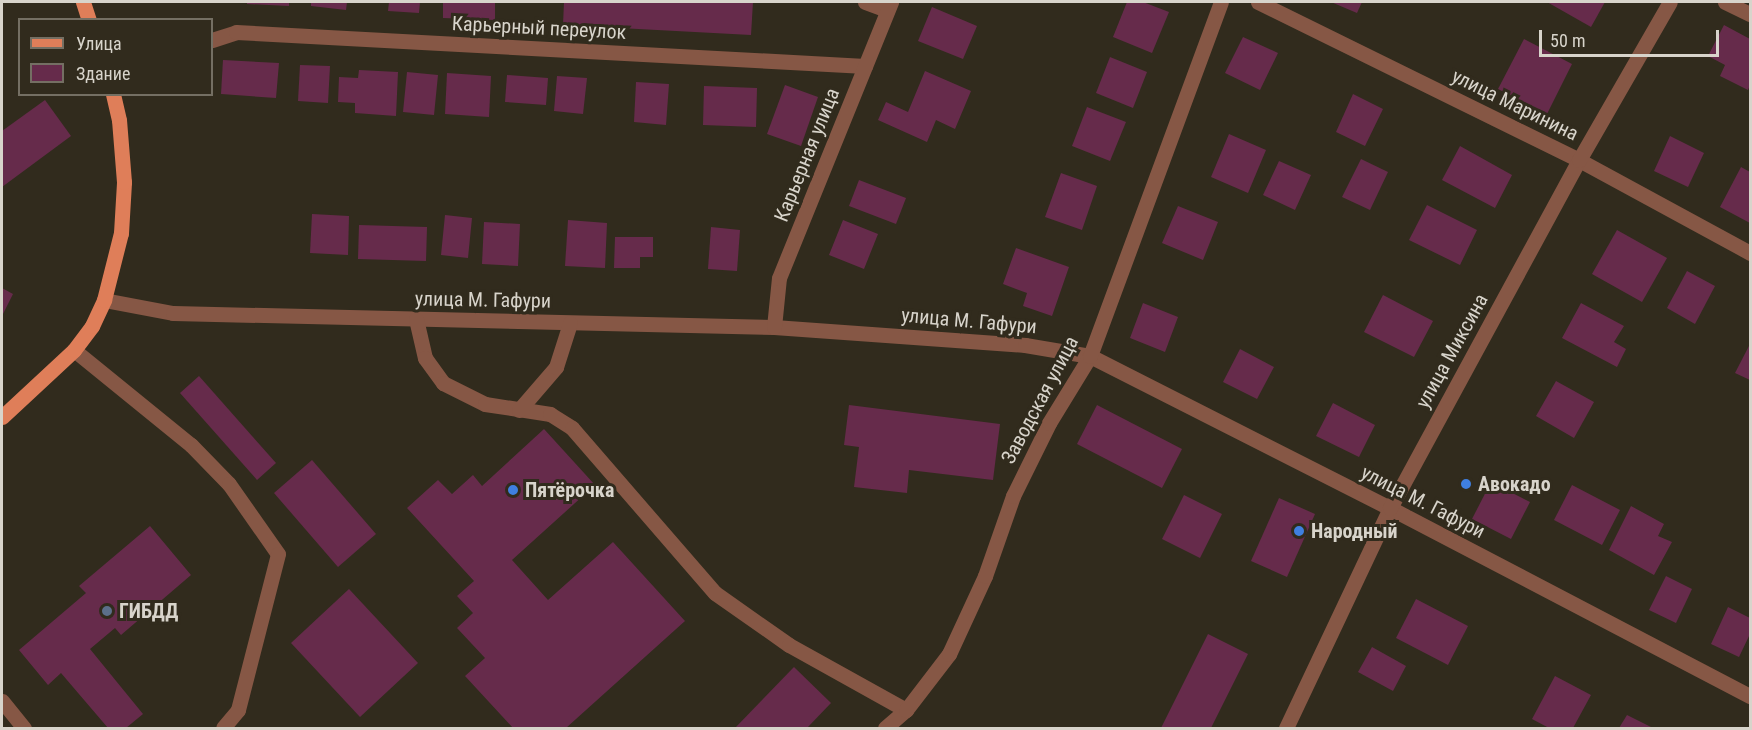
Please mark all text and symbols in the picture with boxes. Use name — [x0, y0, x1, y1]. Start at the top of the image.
street label: Карьерный переулок — [451, 11, 627, 45]
legend — [18, 18, 213, 96]
scale bar — [1542, 18, 1722, 56]
text: 50 m — [1550, 30, 1585, 51]
text: Улица — [76, 33, 122, 54]
text: Здание — [76, 63, 130, 84]
street label: улица Маринина — [1448, 64, 1582, 146]
street label: Карьерная улица — [769, 85, 845, 225]
street label: улица М. Гафури — [415, 287, 551, 313]
street label: улица Миксина — [1411, 290, 1493, 412]
street label: улица М. Гафури — [900, 303, 1038, 339]
street label: Заводская улица — [996, 332, 1084, 468]
street label: улица М. Гафури — [1357, 460, 1489, 544]
place label: Авокадо — [1478, 472, 1551, 496]
marker: Авокадо — [1459, 477, 1473, 491]
place label: Пятёрочка — [525, 478, 614, 502]
marker: Пятёрочка — [506, 483, 520, 497]
place label: Народный — [1311, 519, 1398, 543]
marker: Народный — [1292, 524, 1306, 538]
place label: ГИБДД — [119, 599, 178, 623]
marker: ГИБДД — [100, 604, 114, 618]

